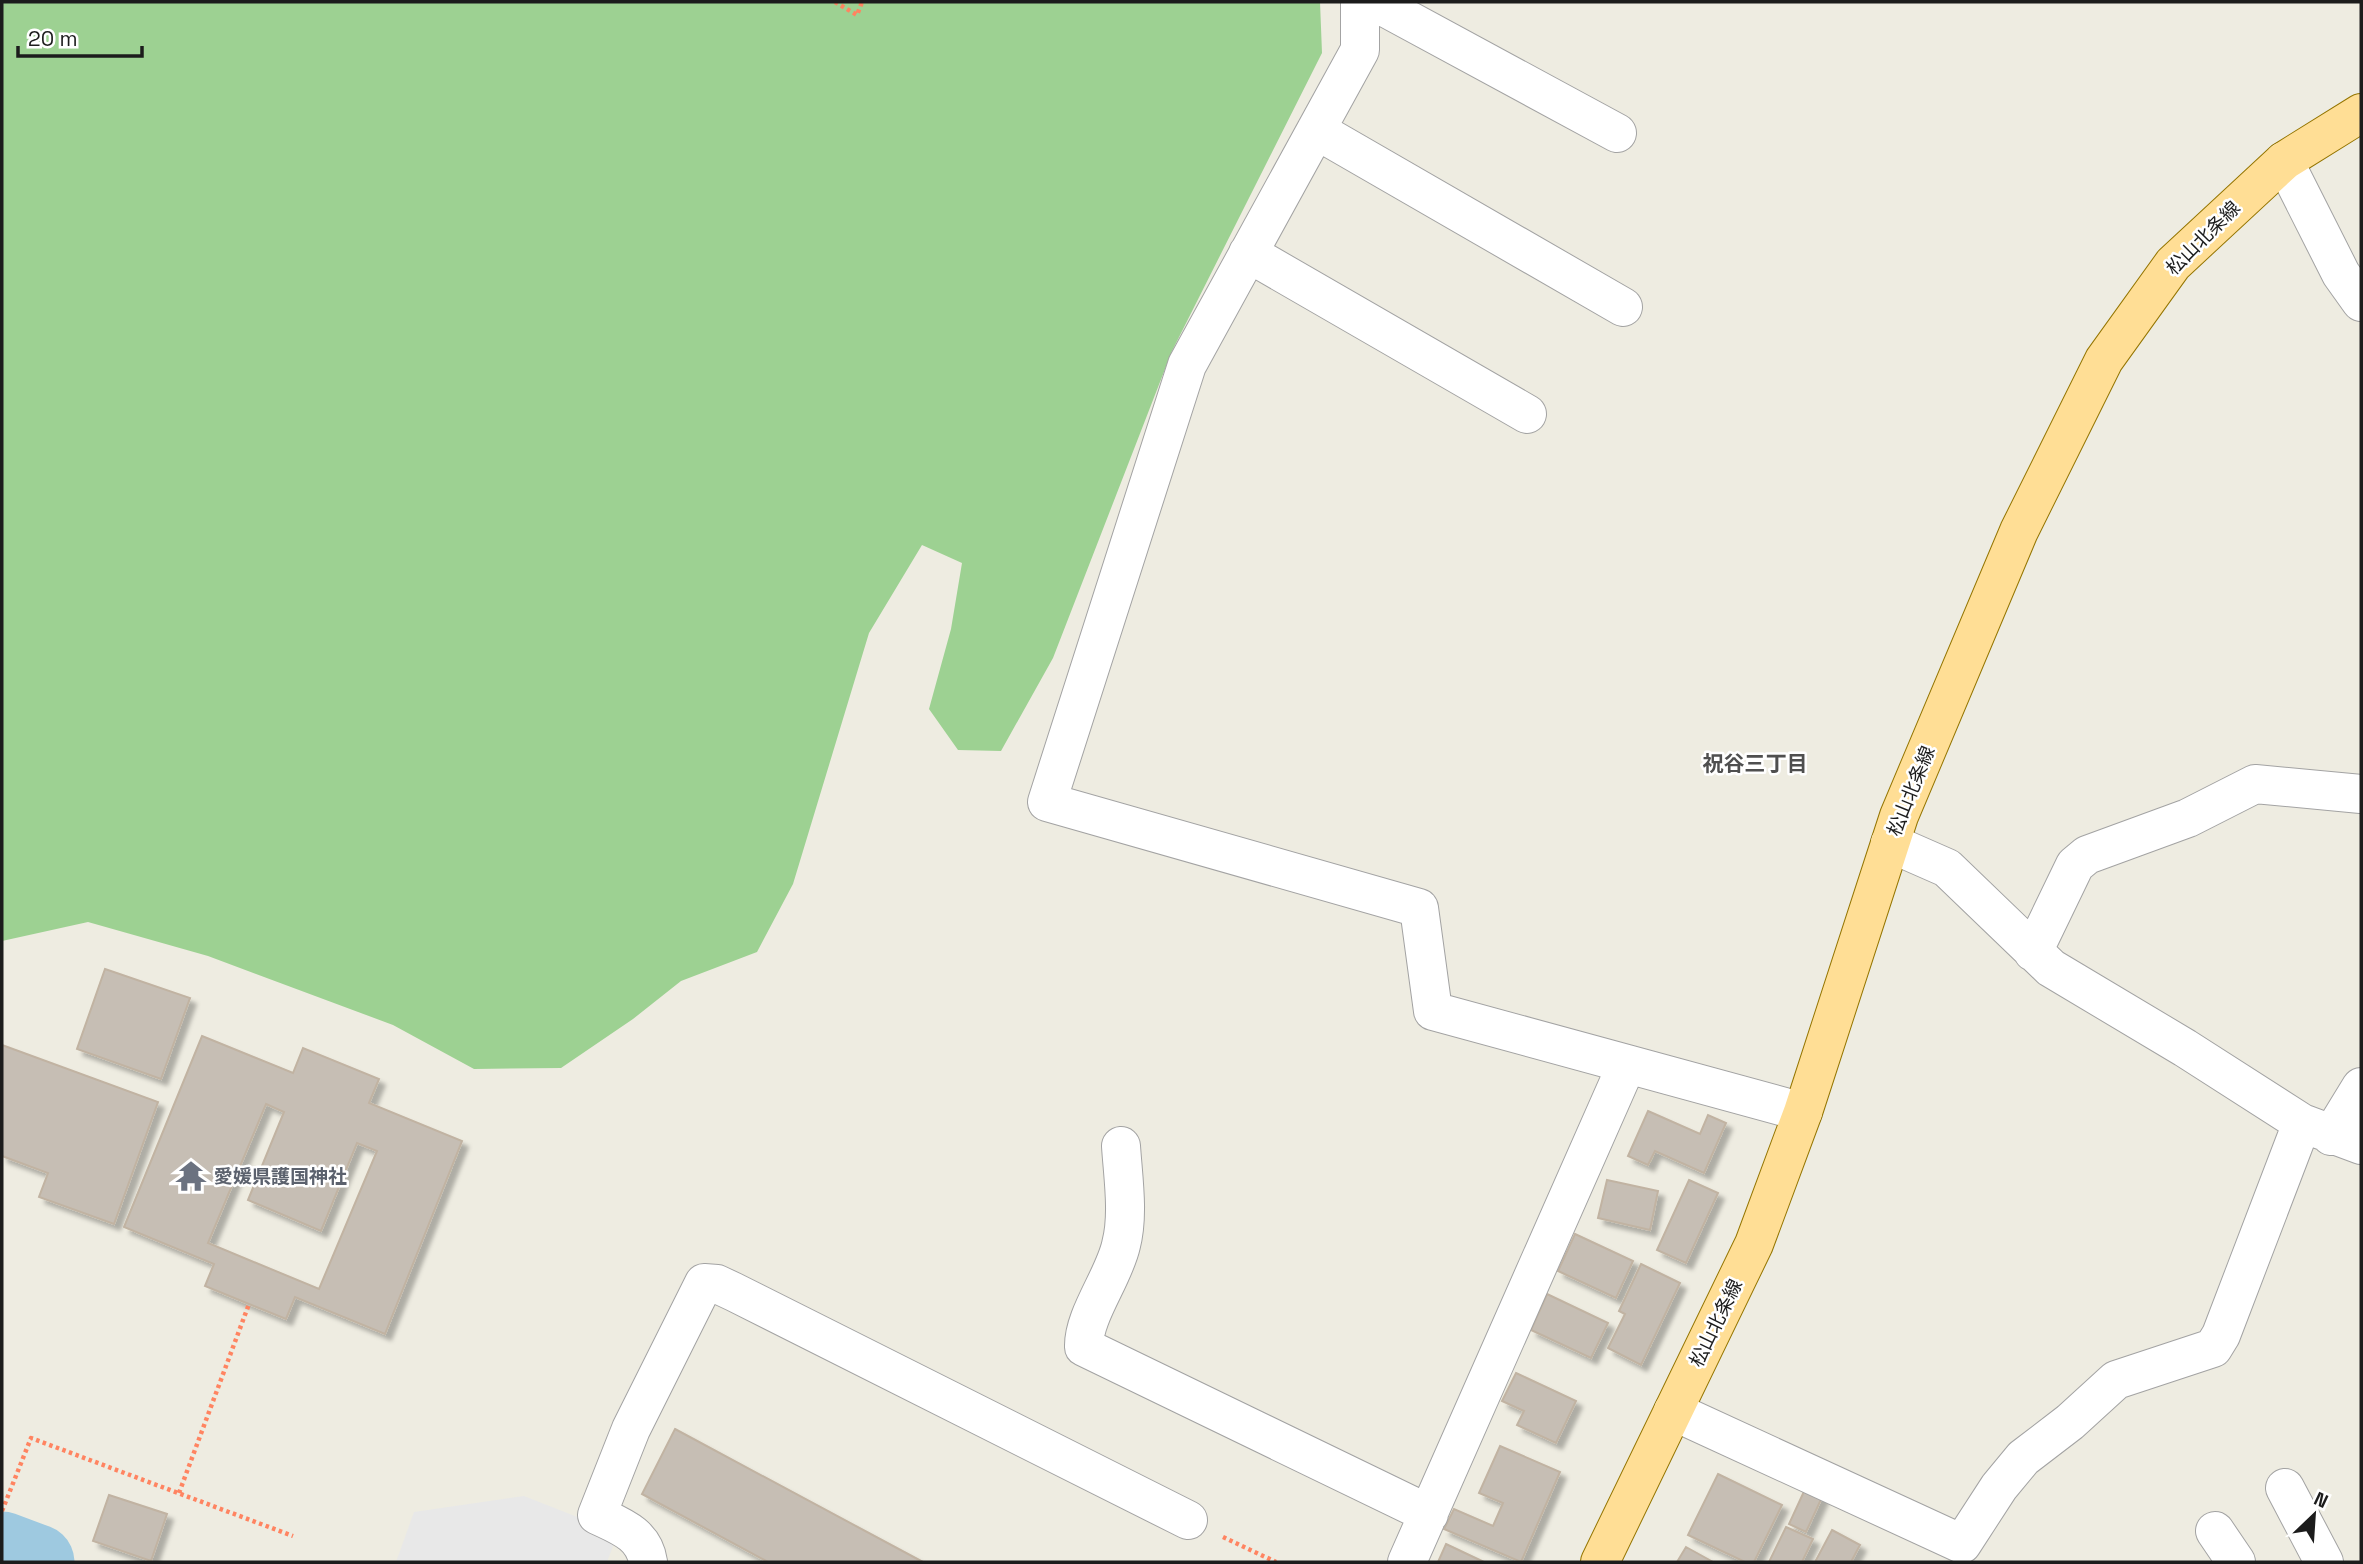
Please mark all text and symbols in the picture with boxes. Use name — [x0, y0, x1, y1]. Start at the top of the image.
scale bar — [18, 14, 142, 58]
text: 20 m — [28, 25, 78, 52]
street label: 松山北条線 — [2161, 196, 2245, 280]
street label: 松山北条線 — [1882, 742, 1940, 840]
district label: 祝谷三丁目 — [1703, 750, 1808, 777]
temple icon: 愛媛県護国神社 — [174, 1159, 208, 1193]
place label: 愛媛県護国神社 — [214, 1164, 347, 1189]
street label: 松山北条線 — [1684, 1275, 1748, 1371]
north arrow — [2279, 1480, 2349, 1550]
text: N — [2310, 1486, 2332, 1514]

